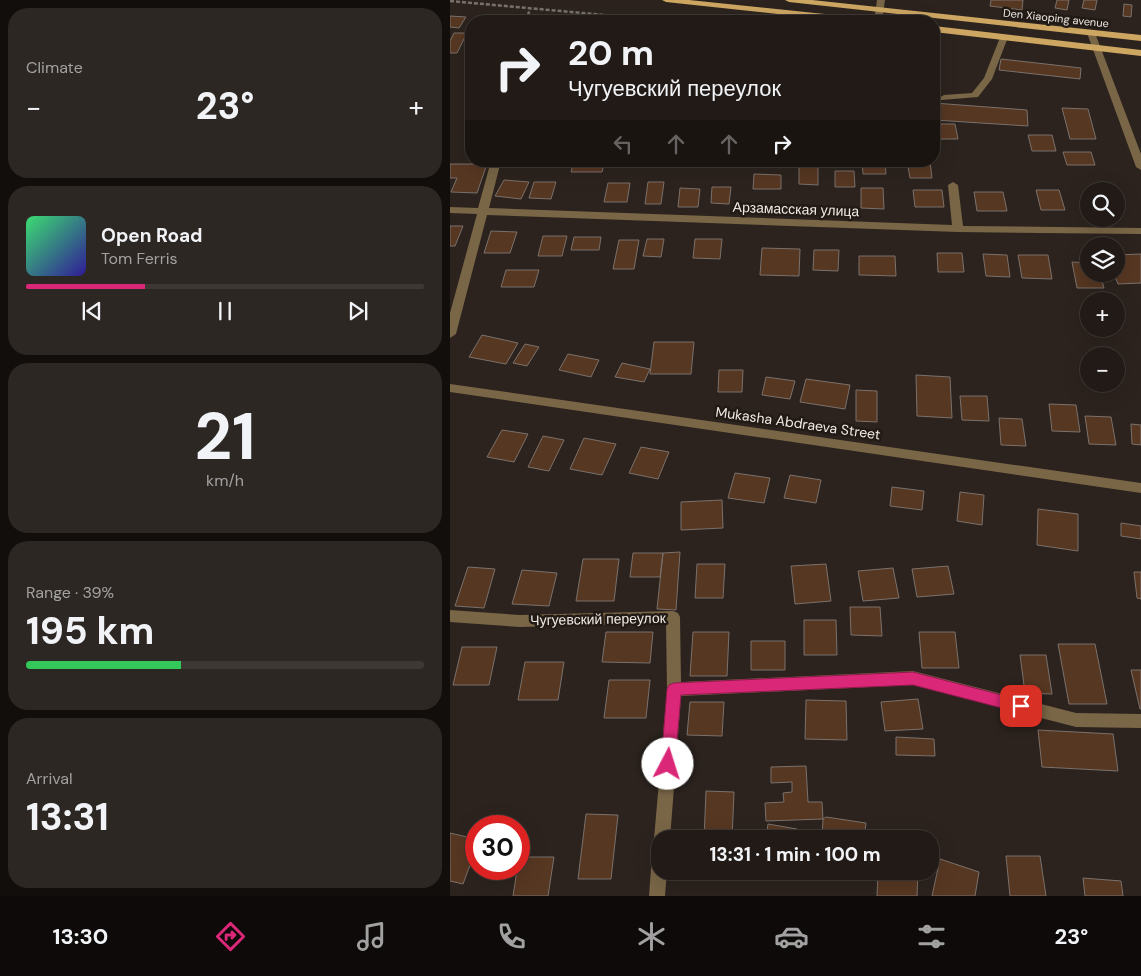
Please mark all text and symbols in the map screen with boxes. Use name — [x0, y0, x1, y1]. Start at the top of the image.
street label: Den Xiaoping avenue — [1002, 5, 1110, 31]
text: 20 m — [568, 30, 654, 76]
icon: right — [485, 35, 550, 100]
text: Climate — [26, 57, 83, 78]
text: Чугуевский переулок — [568, 74, 781, 103]
text: 23° — [196, 81, 254, 131]
text: − — [26, 89, 41, 126]
text: + — [409, 89, 424, 126]
icon: left — [609, 130, 637, 158]
icon: ahead — [662, 130, 690, 158]
icon: ahead — [715, 130, 743, 158]
icon: right — [768, 130, 796, 158]
map controls — [1080, 182, 1125, 392]
button: search — [1080, 182, 1125, 227]
street label: Арзамасская улица — [732, 198, 860, 220]
text: Open Road — [101, 223, 203, 248]
button: layers — [1080, 237, 1125, 282]
text: Tom Ferris — [101, 248, 178, 269]
button: + — [1080, 292, 1125, 337]
icon: previous — [78, 297, 106, 325]
icon: pause — [211, 297, 239, 325]
icon: next — [344, 297, 372, 325]
button: − — [1080, 347, 1125, 392]
text: 21 — [194, 395, 256, 479]
street label: Mukasha Abdraeva Street — [714, 403, 882, 443]
text: km/h — [206, 470, 244, 491]
text: Range · 39% — [26, 582, 114, 603]
text: 195 km — [26, 606, 154, 656]
street label: Чугуевский переулок — [530, 609, 667, 629]
pin — [1000, 685, 1042, 727]
icon: arrive — [1007, 692, 1035, 720]
position arrow — [641, 737, 693, 789]
text: Arrival — [26, 768, 73, 789]
text: 13:31 — [26, 792, 109, 842]
speed limit sign: 30 — [465, 815, 530, 880]
text: 13:31 · 1 min · 100 m — [709, 842, 881, 867]
icon: directions — [213, 919, 248, 954]
icon: music — [354, 919, 389, 954]
icon: phone — [494, 919, 529, 954]
icon: climate — [634, 919, 669, 954]
icon: car — [774, 919, 809, 954]
icon: filters — [914, 919, 949, 954]
text: 13:30 — [53, 922, 108, 951]
text: 23° — [1054, 922, 1088, 951]

